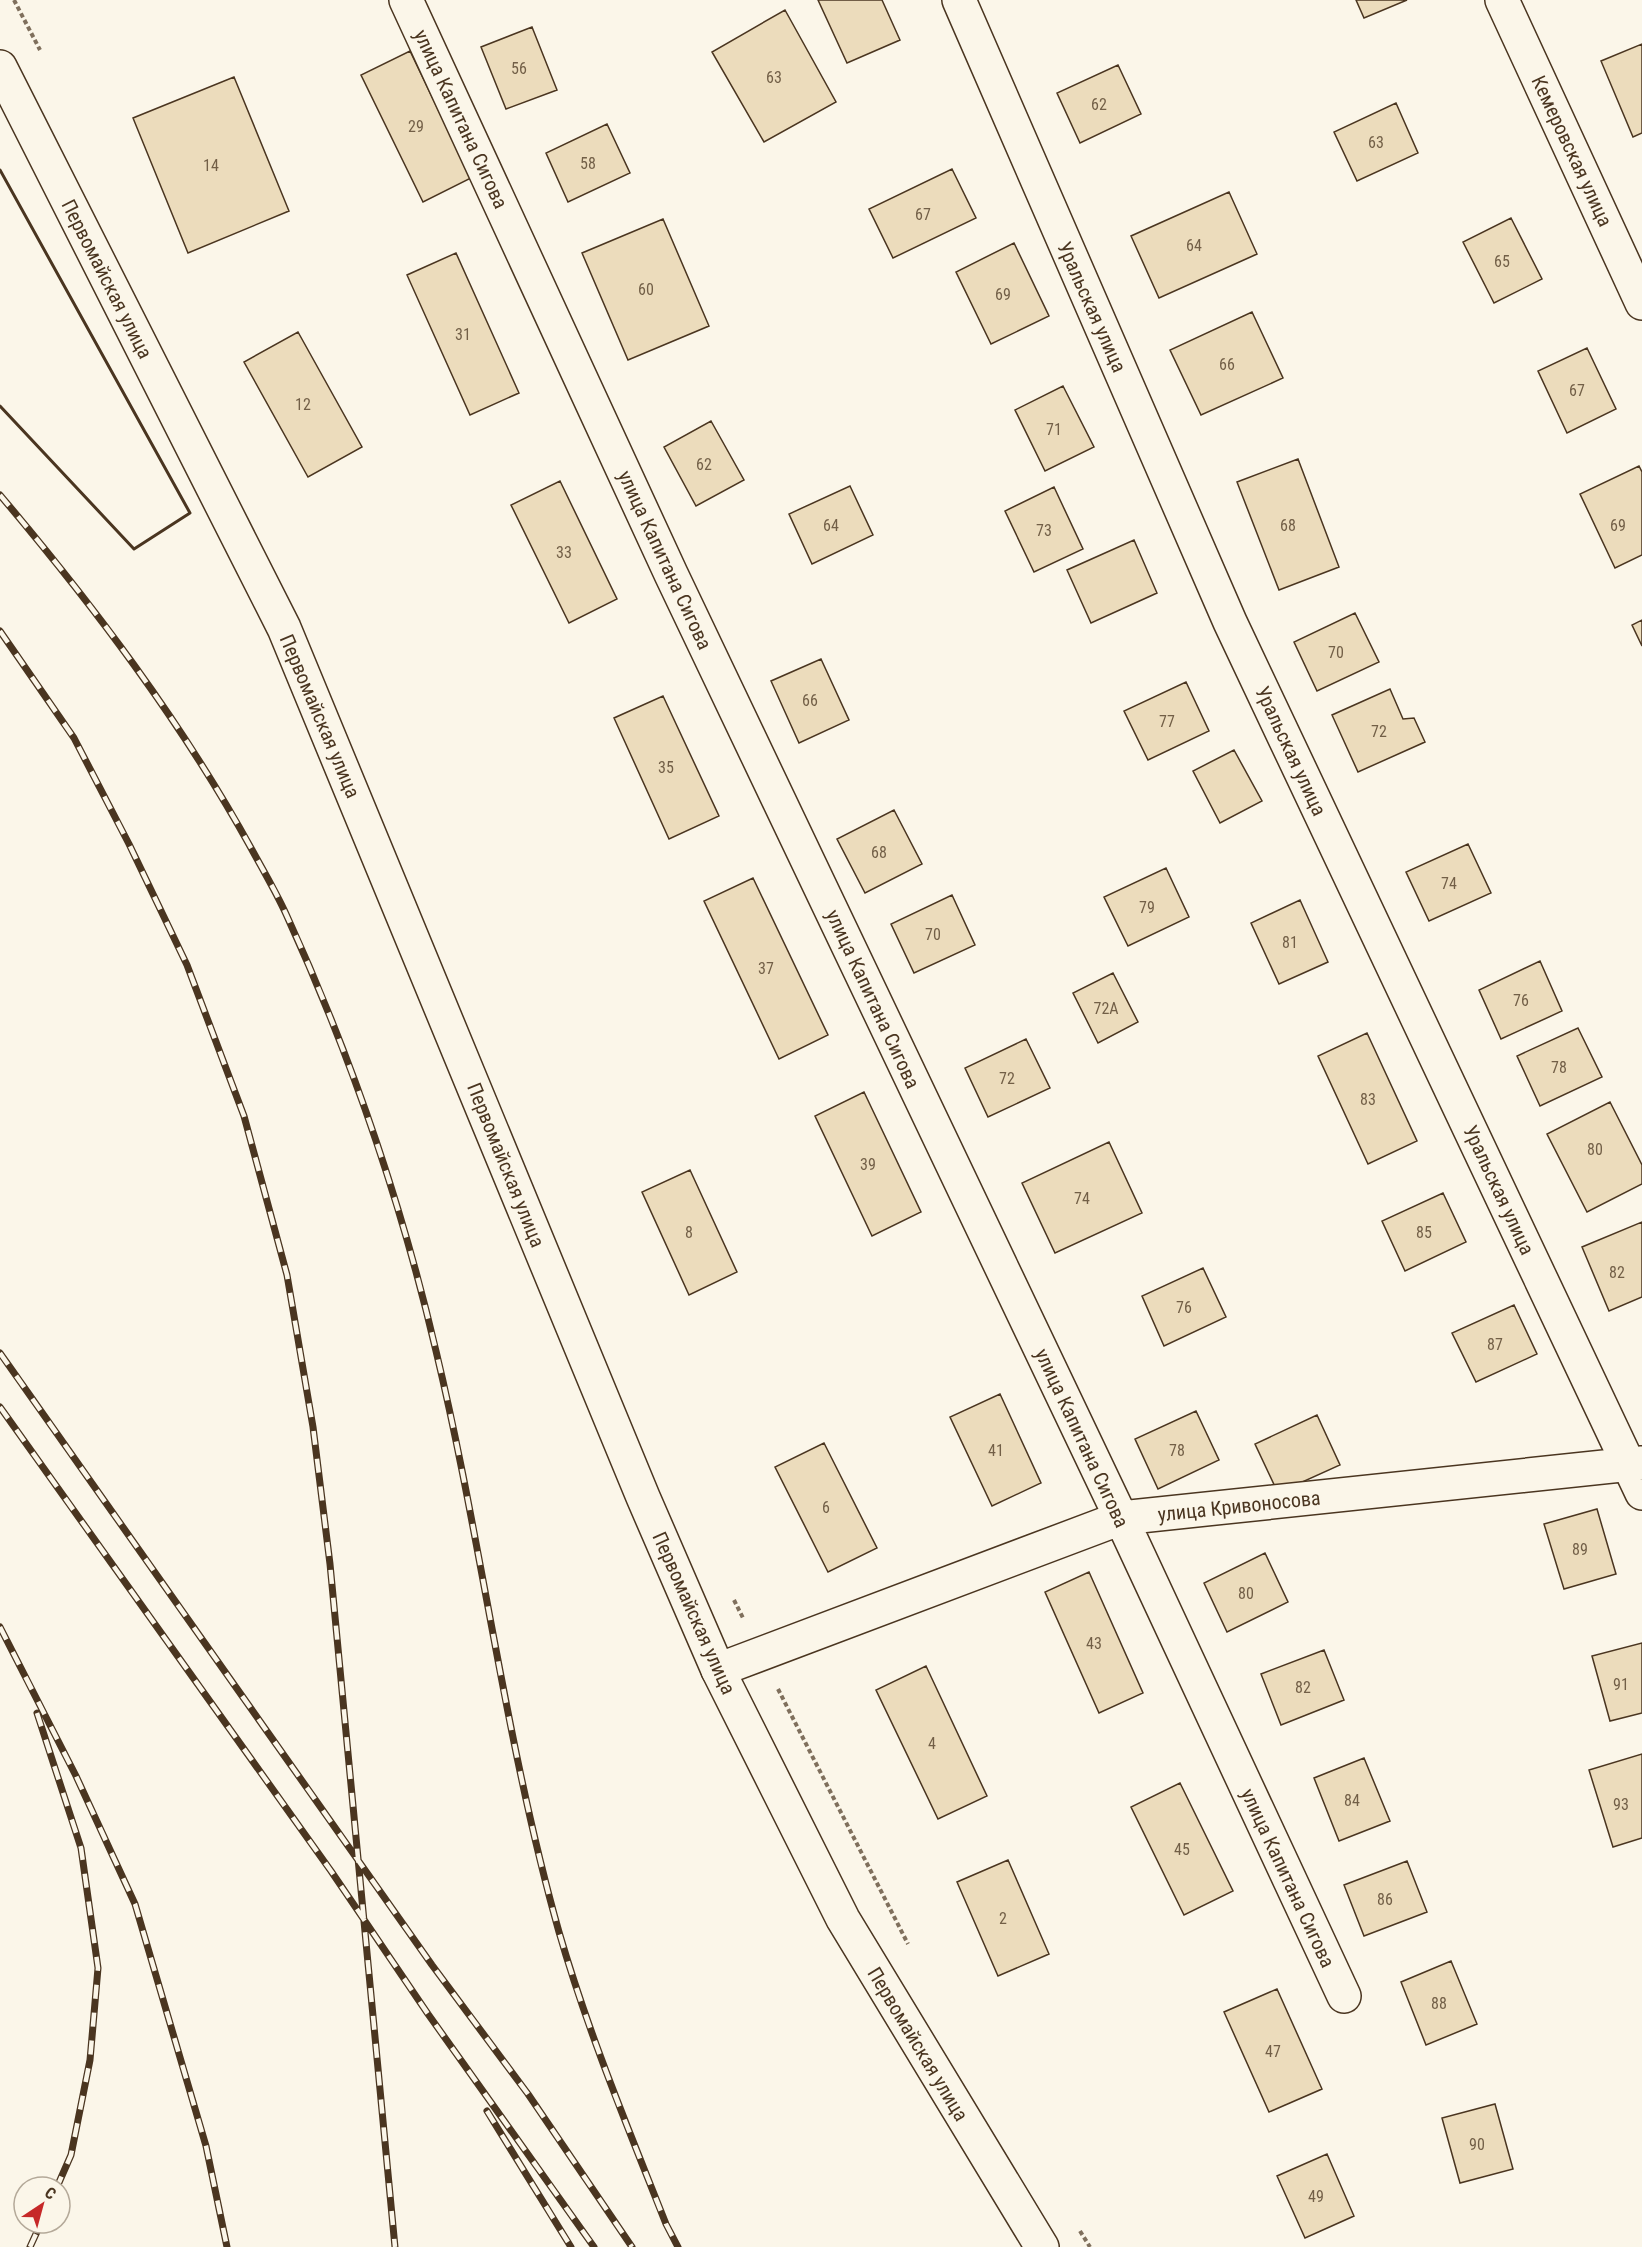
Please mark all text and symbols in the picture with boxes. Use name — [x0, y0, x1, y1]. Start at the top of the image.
street label: улица Капитана Сигова — [409, 26, 513, 212]
house number: 56 — [511, 59, 527, 78]
house number: 63 — [766, 68, 782, 87]
street label: Кемеровская улица — [1527, 72, 1617, 230]
house number: 62 — [1091, 95, 1107, 114]
house number: 29 — [408, 117, 424, 136]
house number: 63 — [1368, 133, 1384, 152]
house number: 58 — [580, 154, 596, 173]
house number: 14 — [203, 156, 219, 175]
street label: Первомайская улица — [56, 195, 158, 363]
house number: 67 — [915, 205, 931, 224]
house number: 64 — [1186, 236, 1202, 255]
street label: Уральская улица — [1053, 238, 1131, 376]
house number: 65 — [1494, 252, 1510, 271]
house number: 60 — [638, 280, 654, 299]
house number: 69 — [995, 285, 1011, 304]
house number: 31 — [455, 325, 471, 344]
house number: 66 — [1219, 355, 1235, 374]
house number: 67 — [1569, 381, 1585, 400]
house number: 12 — [295, 395, 311, 414]
house number: 71 — [1046, 420, 1062, 439]
house number: 62 — [696, 455, 712, 474]
street label: улица Капитана Сигова — [613, 467, 717, 653]
house number: 64 — [823, 516, 839, 535]
house number: 68 — [1280, 516, 1296, 535]
house number: 69 — [1610, 516, 1626, 535]
house number: 73 — [1036, 521, 1052, 540]
house number: 33 — [556, 543, 572, 562]
street label: Первомайская улица — [275, 631, 365, 801]
house number: 70 — [1328, 643, 1344, 662]
street label: Уральская улица — [1250, 682, 1332, 820]
house number: 66 — [802, 691, 818, 710]
house number: 77 — [1159, 712, 1175, 731]
house number: 72 — [1371, 722, 1387, 741]
house number: 35 — [658, 758, 674, 777]
house number: 68 — [871, 843, 887, 862]
house number: 74 — [1441, 874, 1457, 893]
house number: 79 — [1139, 898, 1155, 917]
street label: улица Капитана Сигова — [821, 906, 925, 1092]
house number: 70 — [925, 925, 941, 944]
house number: 81 — [1282, 933, 1298, 952]
house number: 37 — [758, 959, 774, 978]
house number: 76 — [1513, 991, 1529, 1010]
house number: 72А — [1093, 999, 1119, 1018]
house number: 78 — [1551, 1058, 1567, 1077]
house number: 72 — [999, 1069, 1015, 1088]
street label: Первомайская улица — [462, 1079, 550, 1251]
house number: 83 — [1360, 1090, 1376, 1109]
street label: Уральская улица — [1458, 1121, 1540, 1259]
house number: 80 — [1587, 1140, 1603, 1159]
house number: 39 — [860, 1155, 876, 1174]
house number: 74 — [1074, 1189, 1090, 1208]
house number: 8 — [685, 1223, 693, 1242]
house number: 85 — [1416, 1223, 1432, 1242]
house number: 82 — [1609, 1263, 1625, 1282]
house number: 76 — [1176, 1298, 1192, 1317]
house number: 87 — [1487, 1335, 1503, 1354]
street label: улица Капитана Сигова — [1030, 1345, 1134, 1531]
house number: 41 — [988, 1441, 1004, 1460]
house number: 78 — [1169, 1441, 1185, 1460]
street label: улица Кривоносова — [1157, 1486, 1321, 1526]
house number: 6 — [822, 1498, 830, 1517]
street label: Первомайская улица — [647, 1528, 741, 1698]
house number: 89 — [1572, 1540, 1588, 1559]
house number: 80 — [1238, 1584, 1254, 1603]
house number: 43 — [1086, 1634, 1102, 1653]
house number: 91 — [1613, 1675, 1629, 1694]
house number: 82 — [1295, 1678, 1311, 1697]
house number: 4 — [928, 1734, 936, 1753]
street label: улица Капитана Сигова — [1236, 1785, 1340, 1971]
house number: 84 — [1344, 1791, 1360, 1810]
house number: 93 — [1613, 1795, 1629, 1814]
house number: 45 — [1174, 1840, 1190, 1859]
house number: 86 — [1377, 1890, 1393, 1909]
house number: 2 — [999, 1909, 1007, 1928]
street label: Первомайская улица — [863, 1963, 973, 2125]
house number: 88 — [1431, 1994, 1447, 2013]
house number: 47 — [1265, 2042, 1281, 2061]
house number: 90 — [1469, 2135, 1485, 2154]
north arrow — [12, 2175, 72, 2235]
text: С — [41, 2183, 60, 2204]
house number: 49 — [1308, 2187, 1324, 2206]

